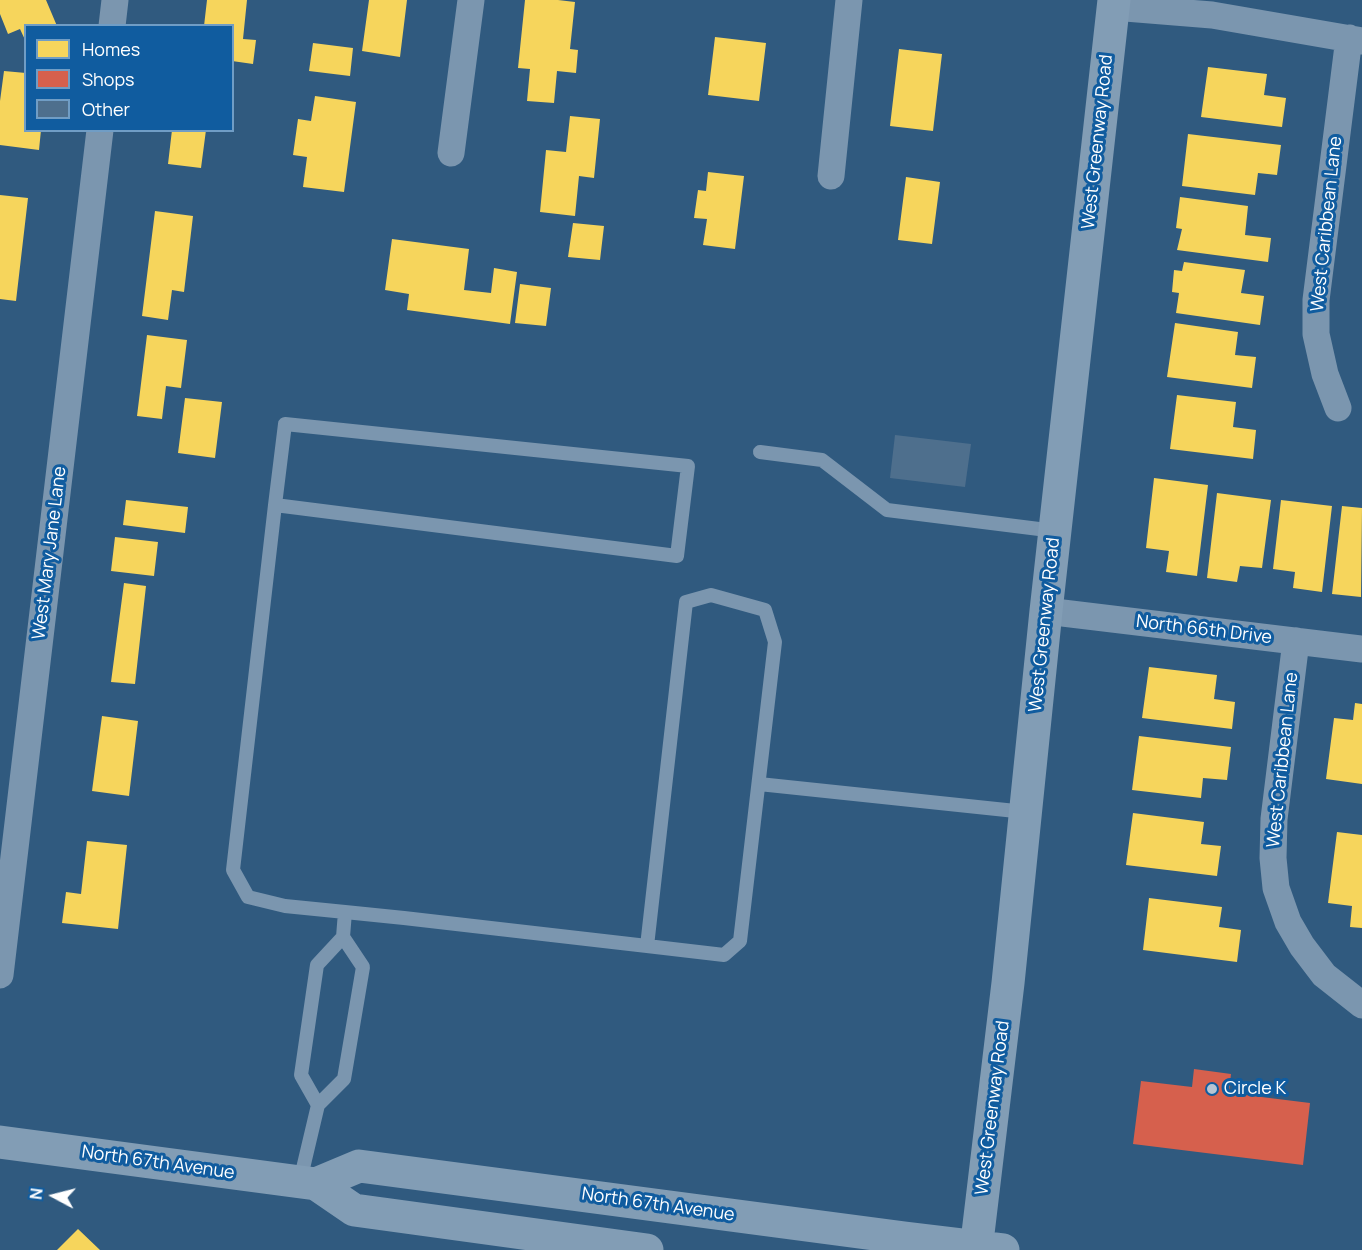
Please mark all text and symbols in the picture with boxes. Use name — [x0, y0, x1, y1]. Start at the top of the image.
legend — [24, 24, 234, 132]
text: Homes — [82, 37, 140, 61]
street label: West Greenway Road — [1078, 54, 1118, 230]
text: Shops — [82, 67, 134, 91]
text: Other — [82, 97, 130, 121]
street label: West Caribbean Lane — [1307, 135, 1347, 313]
street label: West Mary Jane Lane — [29, 465, 71, 641]
street label: West Greenway Road — [1025, 537, 1065, 713]
street label: North 66th Drive — [1135, 611, 1273, 649]
street label: West Caribbean Lane — [1263, 671, 1303, 849]
street label: West Greenway Road — [972, 1020, 1014, 1196]
place label: Circle K — [1224, 1078, 1286, 1100]
marker: Circle K — [1205, 1082, 1219, 1096]
street label: North 67th Avenue — [80, 1142, 236, 1184]
north arrow — [24, 1166, 84, 1226]
street label: North 67th Avenue — [580, 1184, 736, 1226]
text: N — [25, 1187, 48, 1201]

